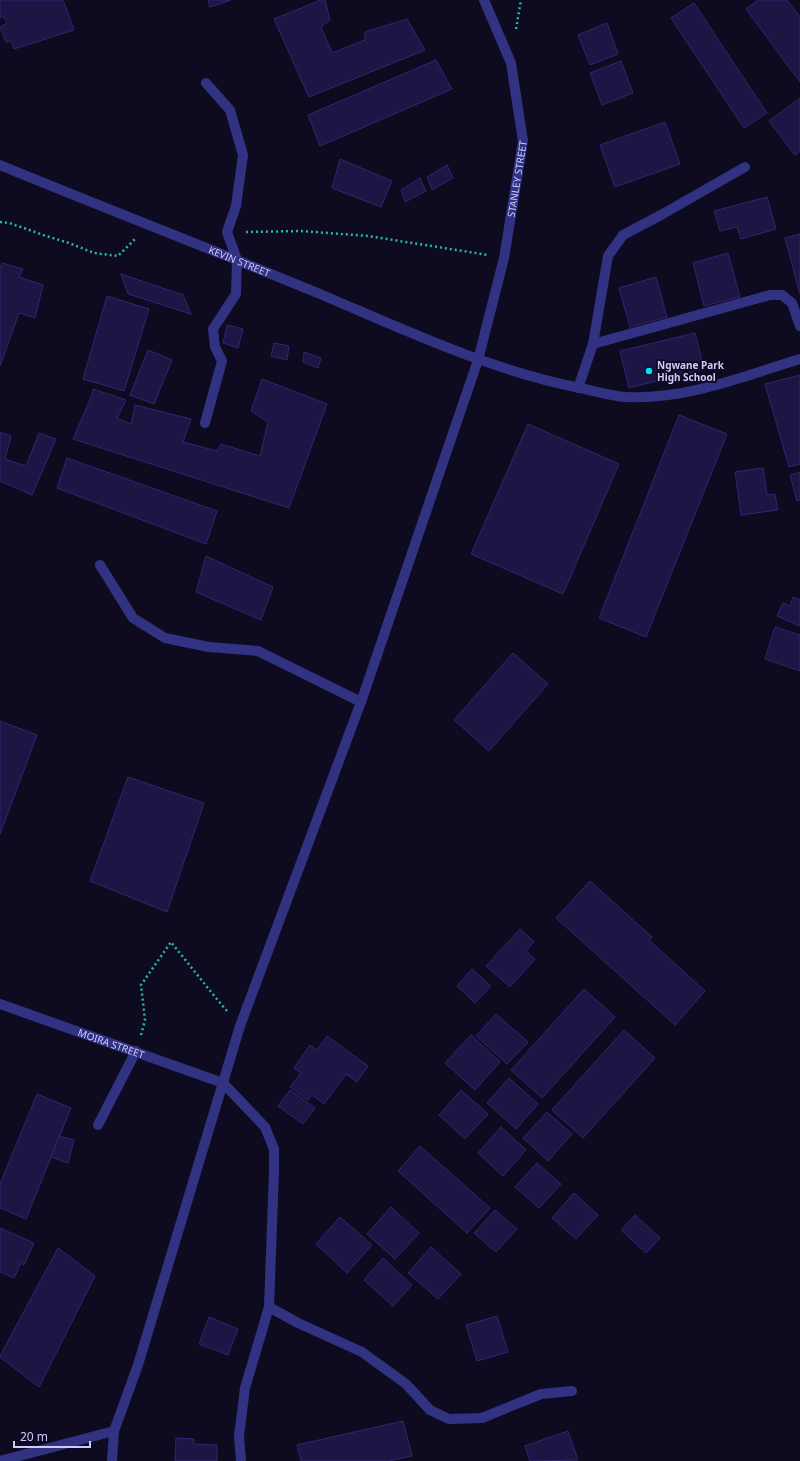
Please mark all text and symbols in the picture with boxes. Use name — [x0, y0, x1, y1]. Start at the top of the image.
street label: STANLEY STREET — [504, 139, 530, 218]
street label: KEVIN STREET — [207, 242, 273, 280]
place label: Ngwane Park High School — [657, 358, 725, 384]
marker: Ngwane Park High School — [644, 366, 654, 376]
street label: MOIRA STREET — [76, 1025, 147, 1062]
scale bar — [14, 1423, 90, 1449]
text: 20 m — [20, 1428, 48, 1445]

